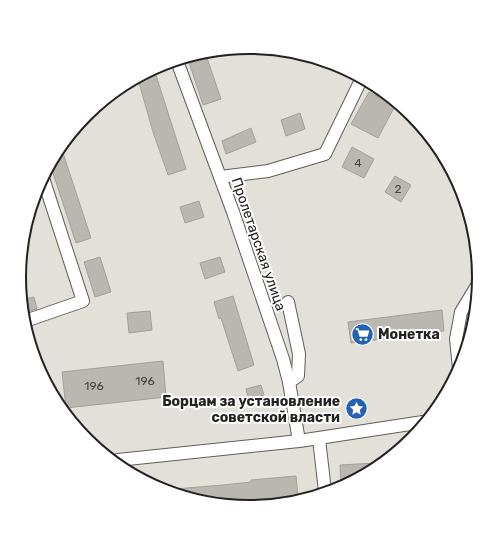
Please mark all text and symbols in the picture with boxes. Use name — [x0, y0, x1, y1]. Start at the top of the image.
house number: 4 — [354, 156, 362, 170]
street label: Пролетарская улица — [228, 175, 289, 313]
house number: 2 — [394, 182, 402, 196]
supermarket icon: Монетка — [350, 321, 376, 347]
place label: Монетка — [378, 326, 440, 343]
house number: 196 — [135, 374, 155, 388]
house number: 196 — [84, 379, 104, 393]
place label: Борцам за установление советской власти — [162, 393, 340, 426]
place icon: Борцам за установление советской власти — [343, 396, 369, 422]

